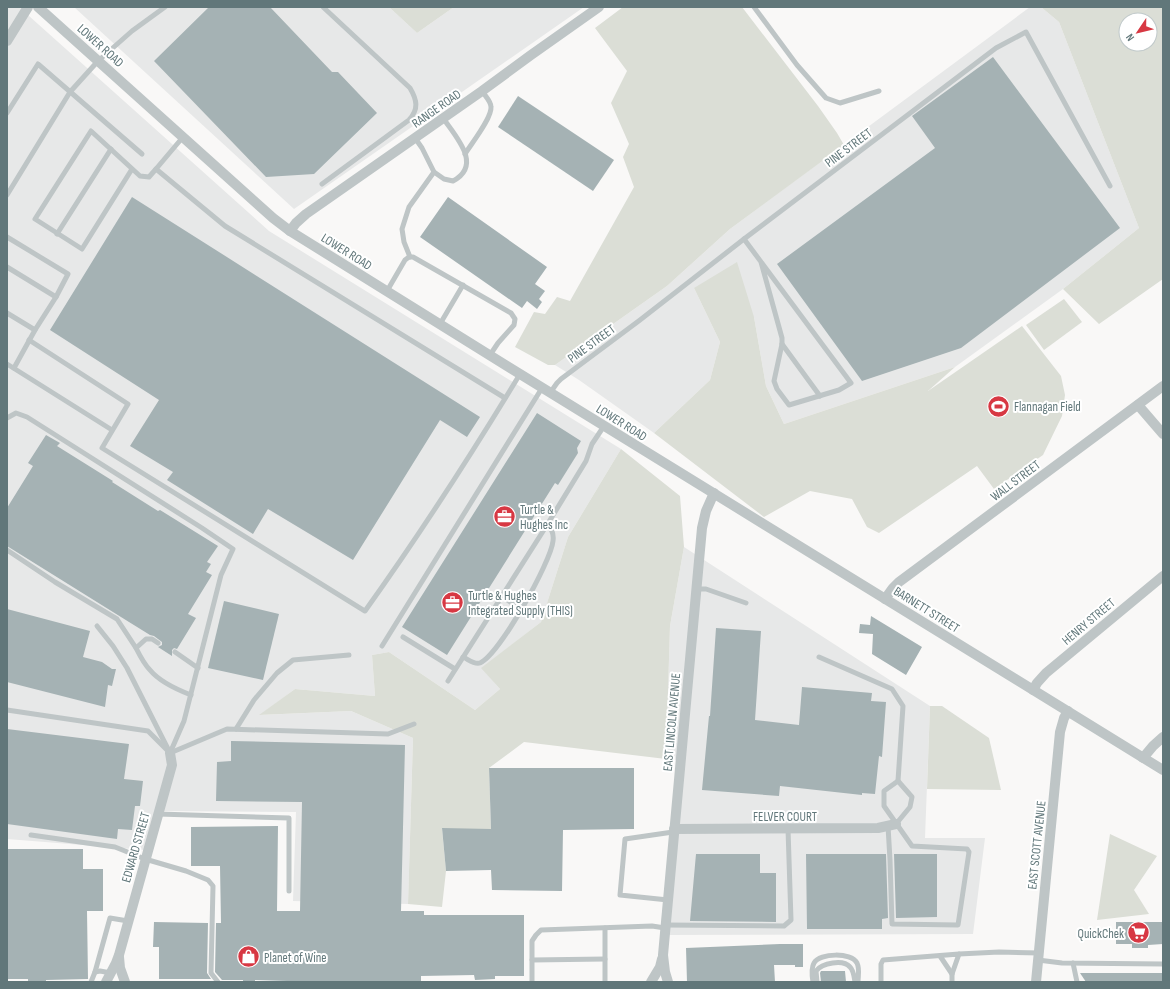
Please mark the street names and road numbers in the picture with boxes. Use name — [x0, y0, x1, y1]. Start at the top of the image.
street label: LOWER ROAD — [74, 21, 127, 71]
street label: RANGE ROAD — [409, 86, 464, 132]
street label: PINE STREET — [822, 125, 875, 171]
street label: LOWER ROAD — [318, 230, 375, 274]
street label: PINE STREET — [565, 321, 619, 366]
street label: LOWER ROAD — [593, 401, 650, 445]
street label: WALL STREET — [988, 457, 1044, 505]
street label: BARNETT STREET — [891, 583, 962, 636]
street label: HENRY STREET — [1059, 595, 1119, 649]
street label: EAST LINCOLN AVENUE — [660, 672, 684, 772]
street label: EAST SCOTT AVENUE — [1024, 800, 1050, 890]
street label: FELVER COURT — [753, 809, 817, 825]
street label: EDWARD STREET — [118, 810, 154, 884]

